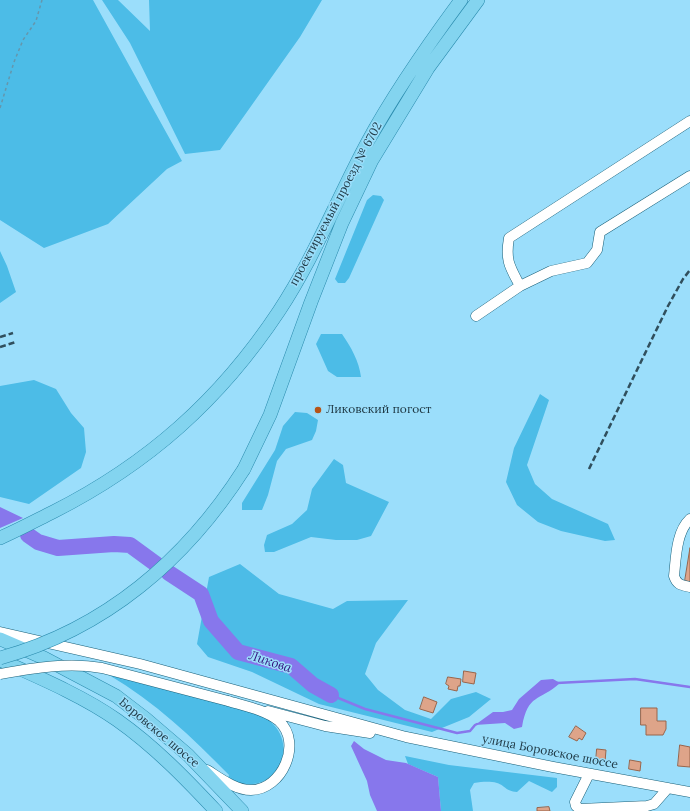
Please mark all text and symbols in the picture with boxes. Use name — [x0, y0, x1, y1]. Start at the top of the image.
street label: проектируемый проезд № 6702 — [287, 120, 385, 288]
place label: Ликовский погост — [326, 403, 431, 417]
marker: Ликовский погост — [313, 405, 323, 415]
water label: Ликова — [247, 648, 293, 676]
street label: Боровское шоссе — [116, 695, 202, 771]
street label: улица Боровское шоссе — [481, 732, 619, 772]

